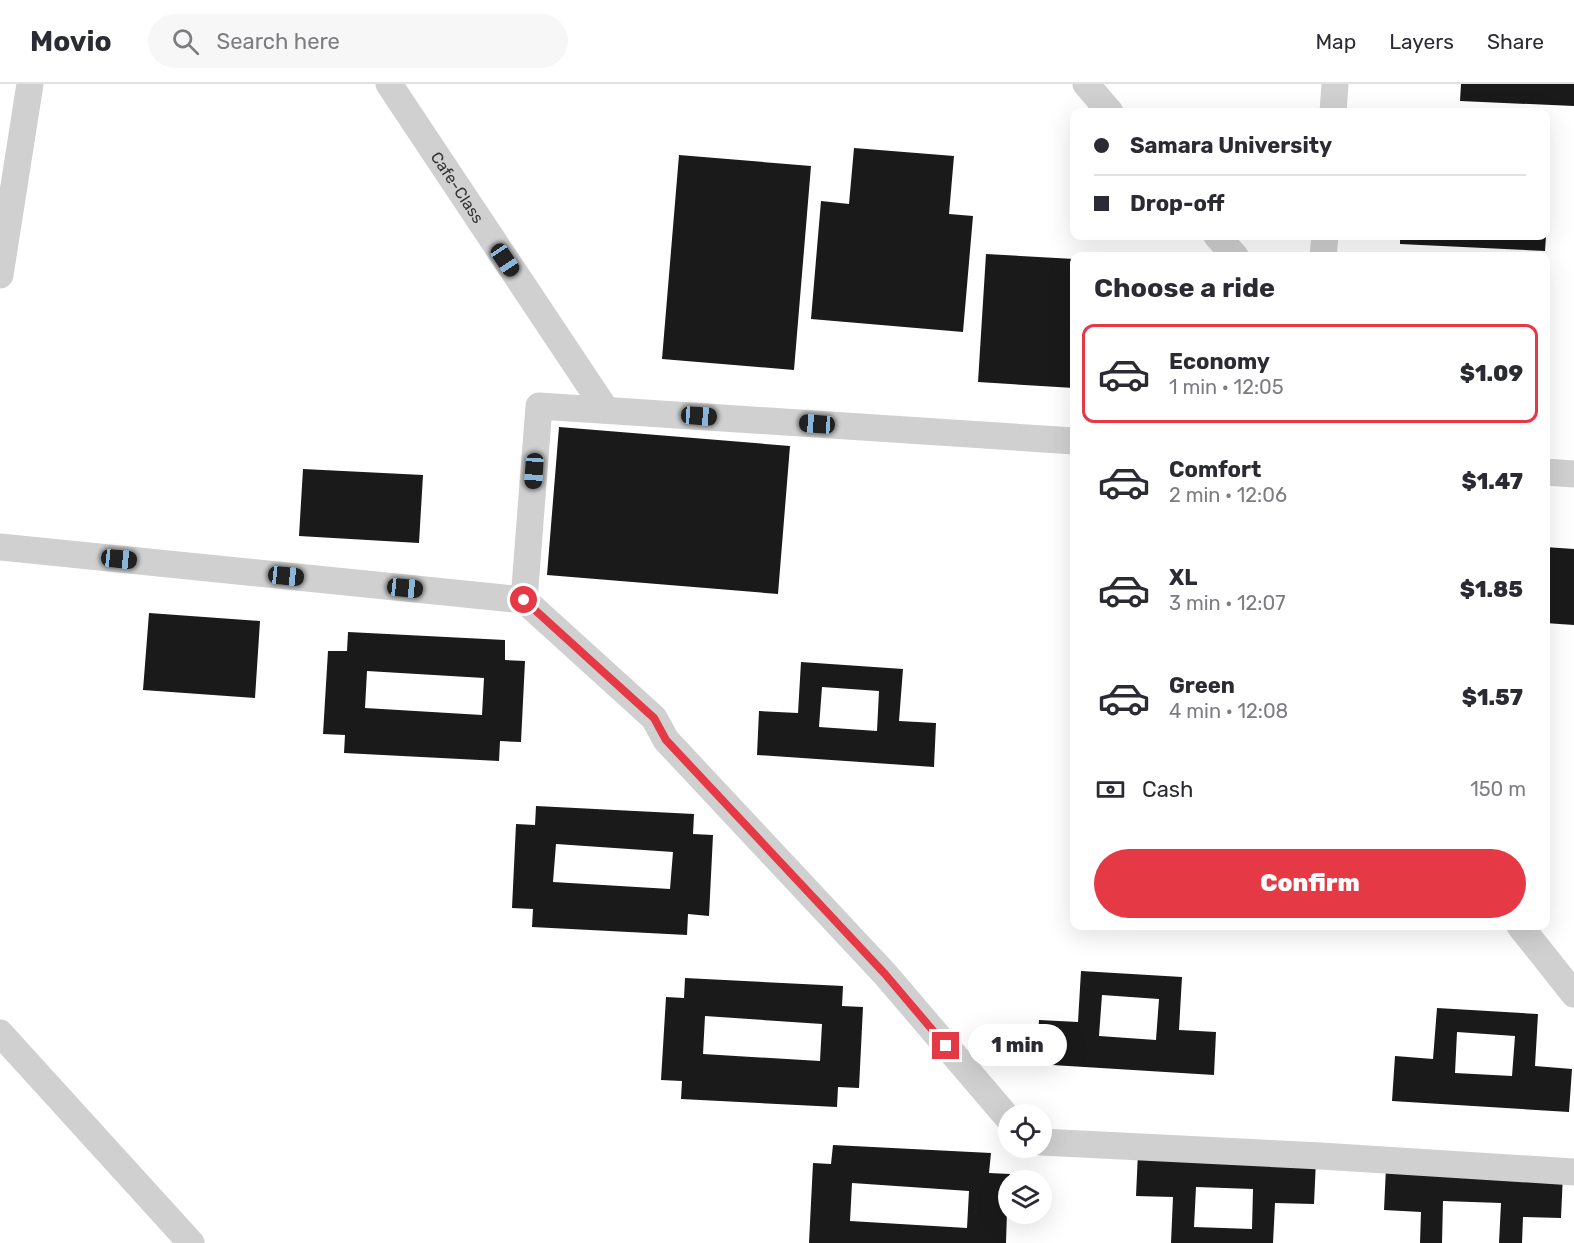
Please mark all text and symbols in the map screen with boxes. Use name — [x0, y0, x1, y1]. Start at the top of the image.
search box — [148, 14, 568, 68]
text: Movio — [30, 25, 112, 58]
icon: search — [169, 25, 202, 58]
text: Search here — [217, 28, 340, 55]
text: Map — [1315, 29, 1356, 54]
text: Layers — [1389, 29, 1454, 54]
text: Share — [1487, 29, 1544, 54]
text: Samara University — [1130, 132, 1332, 159]
street label: Cafe-Class — [427, 148, 488, 227]
text: Drop-off — [1130, 190, 1225, 217]
car — [487, 240, 523, 280]
text: Choose a ride — [1094, 272, 1275, 304]
icon: car — [1097, 347, 1151, 401]
text: Economy — [1169, 348, 1270, 375]
text: $1.09 — [1460, 360, 1523, 387]
text: 1 min · 12:05 — [1169, 375, 1284, 399]
car — [680, 406, 718, 426]
car — [798, 414, 836, 434]
car — [524, 452, 544, 490]
icon: car — [1097, 455, 1151, 509]
text: Comfort — [1169, 456, 1261, 483]
text: $1.47 — [1462, 468, 1523, 495]
text: 2 min · 12:06 — [1169, 483, 1287, 507]
car — [100, 548, 138, 570]
icon: car — [1097, 563, 1151, 617]
text: XL — [1169, 564, 1197, 591]
car — [267, 565, 305, 587]
text: $1.85 — [1460, 576, 1523, 603]
car — [386, 577, 424, 599]
route start — [510, 586, 537, 613]
text: 3 min · 12:07 — [1169, 591, 1285, 615]
icon: car — [1097, 671, 1151, 725]
text: Green — [1169, 672, 1235, 699]
text: $1.57 — [1462, 684, 1523, 711]
text: 4 min · 12:08 — [1169, 699, 1288, 723]
icon: cash — [1094, 773, 1127, 806]
text: Cash — [1142, 776, 1193, 803]
text: 150 m — [1470, 777, 1526, 801]
button: Confirm — [1094, 849, 1526, 918]
callout: 1 min — [967, 1025, 1066, 1067]
route end — [932, 1032, 959, 1059]
text: 1 min — [991, 1033, 1044, 1057]
map controls — [998, 1104, 1052, 1224]
button: locate — [998, 1104, 1052, 1158]
button: layers — [998, 1170, 1052, 1224]

